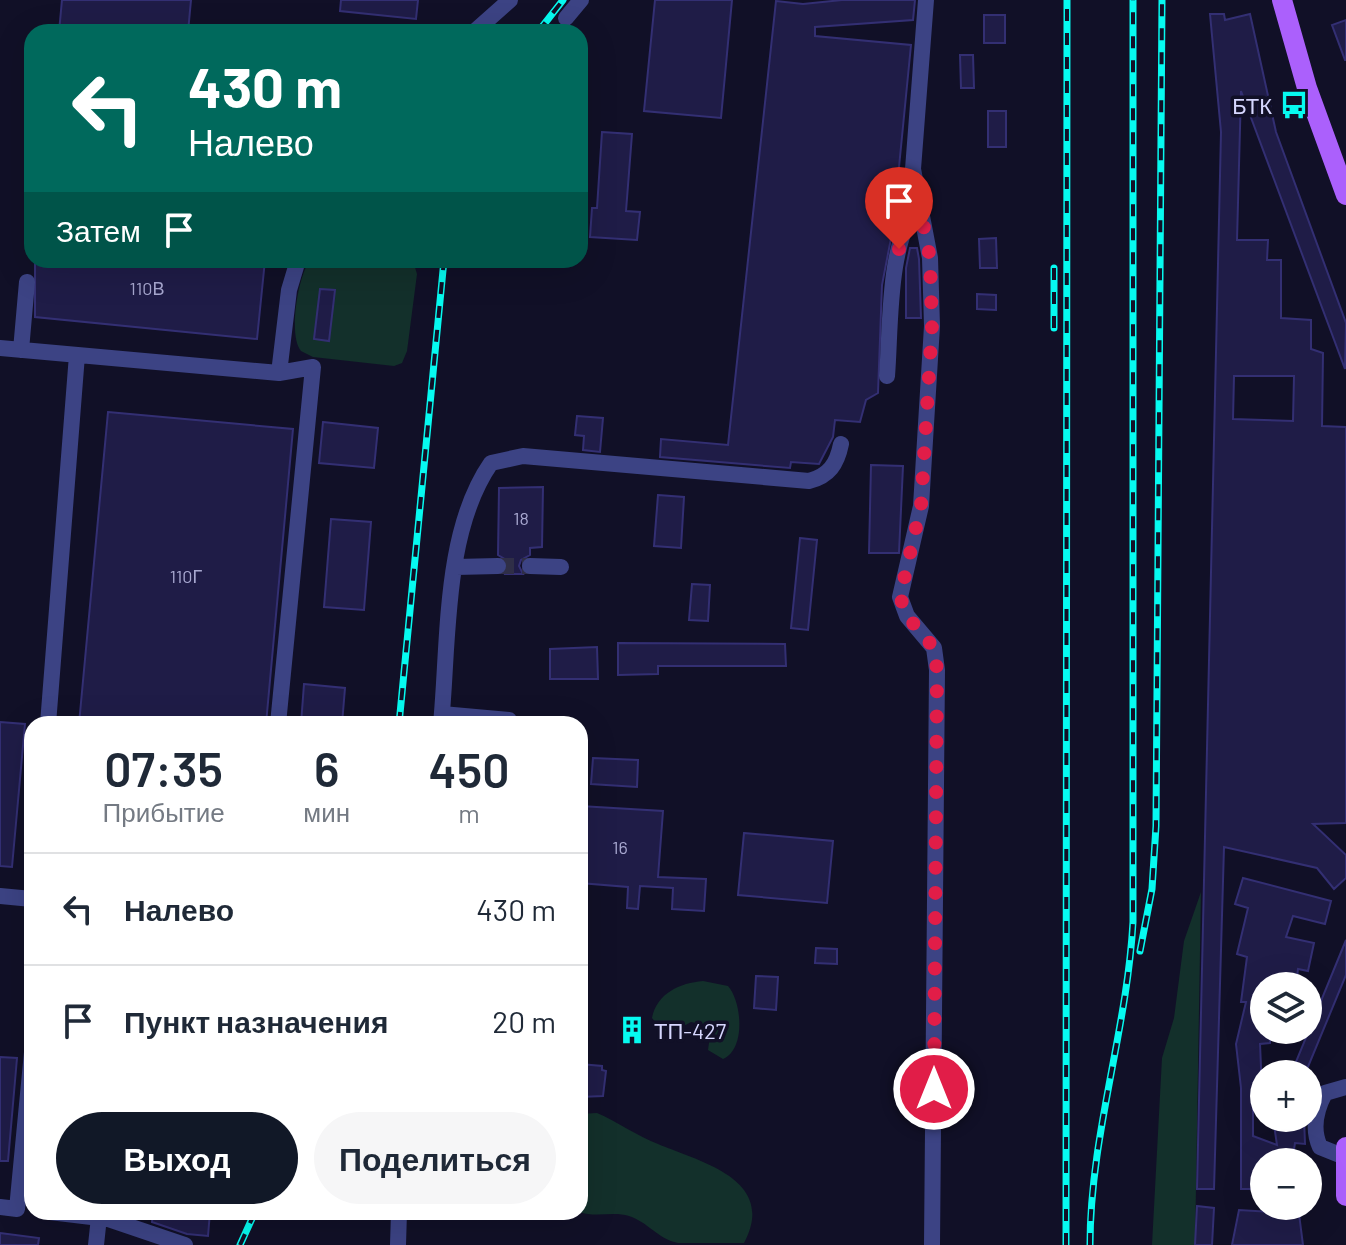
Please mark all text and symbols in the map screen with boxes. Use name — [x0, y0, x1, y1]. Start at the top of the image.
text: 430 m — [188, 52, 342, 119]
icon: left — [56, 56, 160, 160]
bus stop icon: БТК — [1279, 90, 1309, 120]
place label: БТК — [1232, 92, 1272, 118]
text: Налево — [188, 120, 314, 163]
pin — [865, 167, 933, 249]
icon: arrive — [877, 179, 921, 223]
icon: arrive — [157, 208, 201, 252]
text: Затем — [56, 212, 141, 248]
house number: 110В — [130, 277, 164, 299]
house number: 18 — [513, 507, 529, 529]
house number: 110Г — [170, 565, 203, 587]
text: 07:35 — [104, 739, 223, 797]
text: 6 — [314, 739, 339, 797]
text: 450 — [429, 740, 509, 798]
text: Прибытие — [103, 796, 225, 827]
text: мин — [303, 796, 350, 827]
text: m — [458, 797, 480, 828]
house number: 16 — [612, 836, 628, 858]
icon: left — [56, 887, 100, 931]
text: Налево — [124, 891, 234, 927]
text: 430 m — [476, 891, 556, 927]
map controls — [1250, 972, 1322, 1220]
button: layers — [1250, 972, 1322, 1044]
icon: arrive — [56, 999, 100, 1043]
text: Пункт назначения — [124, 1003, 388, 1039]
text: 20 m — [492, 1003, 556, 1039]
building icon: ТП-427 — [617, 1015, 647, 1045]
place label: ТП-427 — [654, 1017, 726, 1043]
position arrow — [892, 1047, 976, 1131]
button: + — [1250, 1060, 1322, 1132]
button: Выход — [56, 1112, 298, 1204]
button: Поделиться — [314, 1112, 556, 1204]
button: − — [1250, 1148, 1322, 1220]

